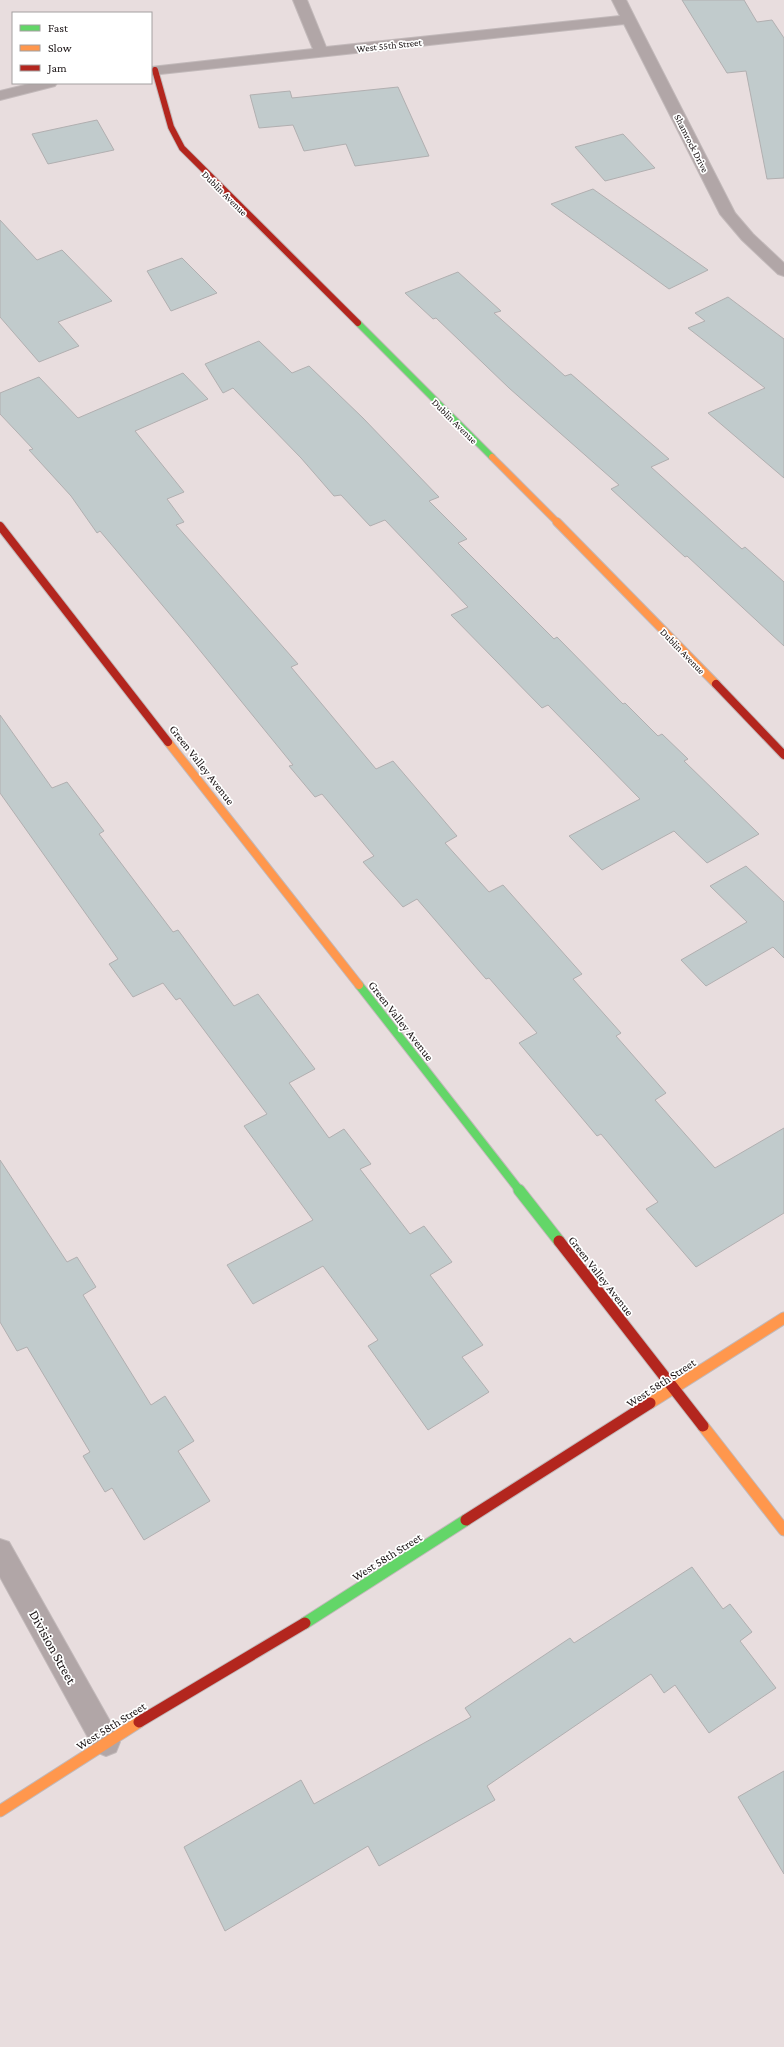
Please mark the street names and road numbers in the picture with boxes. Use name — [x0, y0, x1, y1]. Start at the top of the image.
street label: West 55th Street — [356, 37, 423, 54]
street label: Shamrock Drive — [672, 112, 711, 175]
street label: Dublin Avenue — [200, 169, 250, 219]
street label: Dublin Avenue — [430, 397, 480, 447]
street label: Dublin Avenue — [658, 626, 708, 677]
street label: Green Valley Avenue — [167, 722, 237, 808]
street label: Green Valley Avenue — [366, 978, 436, 1064]
street label: Green Valley Avenue — [566, 1233, 636, 1319]
street label: West 58th Street — [624, 1355, 699, 1411]
street label: West 58th Street — [350, 1529, 425, 1584]
street label: Division Street — [26, 1607, 80, 1687]
street label: West 58th Street — [74, 1698, 149, 1753]

